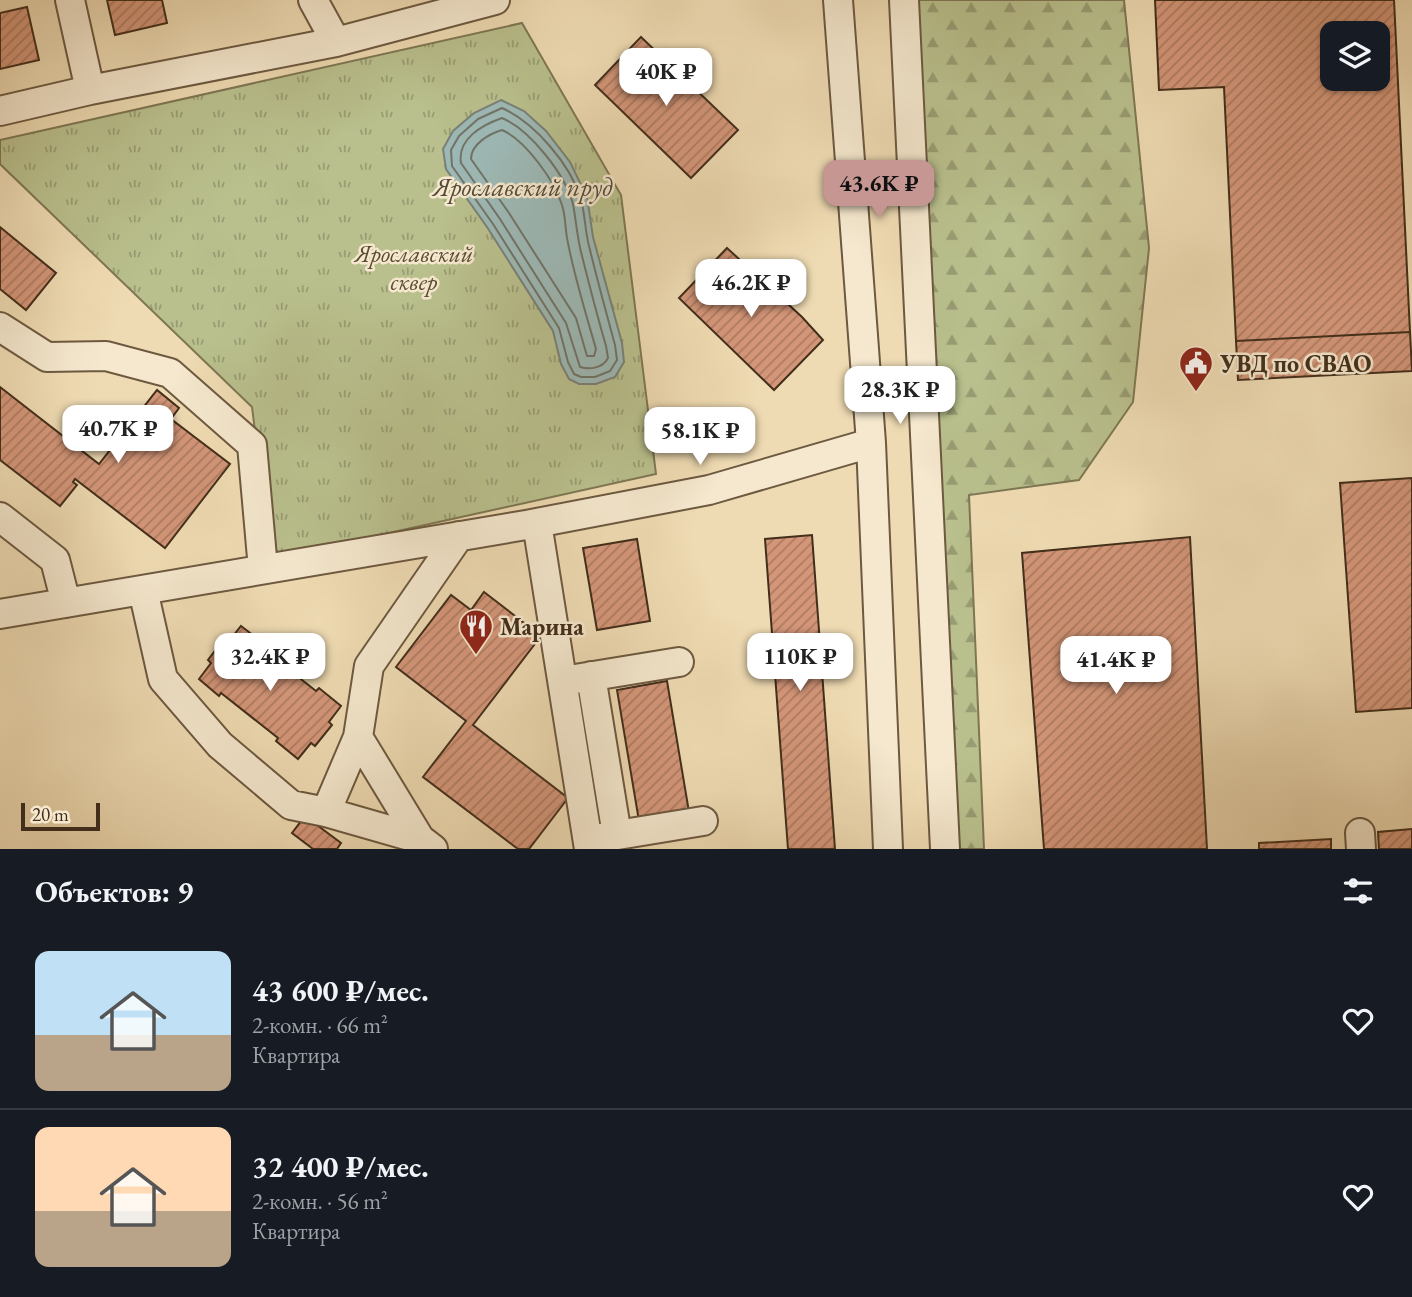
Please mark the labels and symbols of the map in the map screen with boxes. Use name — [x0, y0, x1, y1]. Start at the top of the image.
pin: 40K ₽ — [617, 48, 715, 108]
pin: 43.6K ₽ — [814, 160, 944, 220]
water label: Ярославский пруд — [431, 170, 613, 204]
park label: Ярославский сквер — [353, 238, 473, 297]
pin: 46.2K ₽ — [686, 260, 816, 319]
public building icon: УВД по СВАО — [1177, 344, 1215, 393]
place label: УВД по СВАО — [1219, 348, 1371, 379]
pin: 28.3K ₽ — [835, 366, 965, 426]
pin: 40.7K ₽ — [53, 406, 183, 465]
pin: 58.1K ₽ — [635, 407, 765, 467]
restaurant icon: Марина — [457, 607, 495, 656]
place label: Марина — [500, 611, 584, 642]
pin: 32.4K ₽ — [205, 634, 335, 693]
pin: 110K ₽ — [743, 634, 857, 693]
pin: 41.4K ₽ — [1051, 636, 1181, 696]
scale bar — [21, 800, 100, 832]

